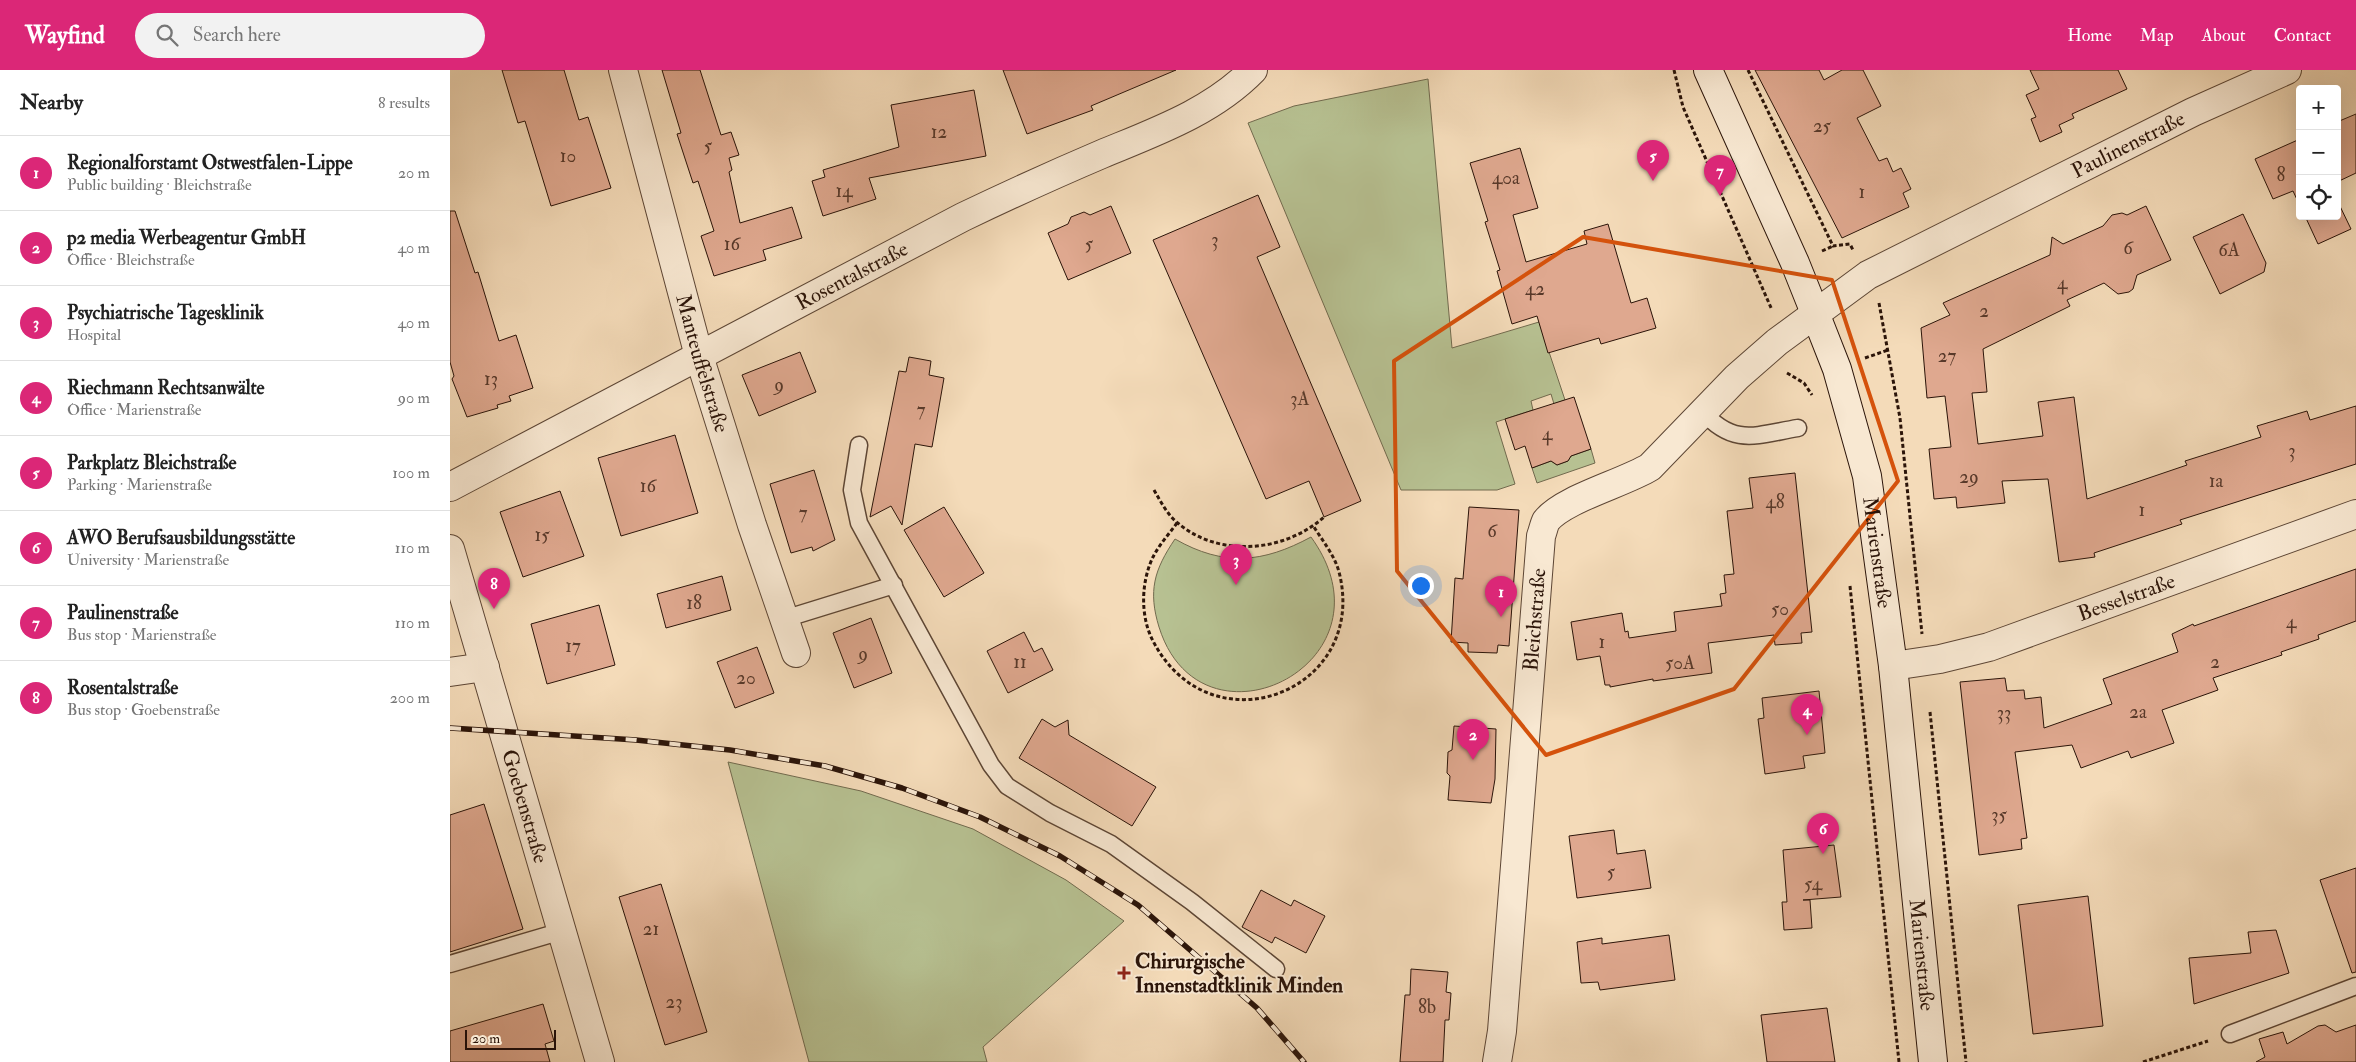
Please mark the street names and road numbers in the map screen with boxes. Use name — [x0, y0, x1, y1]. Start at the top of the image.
street label: Paulinenstraße — [2067, 105, 2190, 185]
street label: Rosentalstraße — [791, 235, 913, 317]
street label: Manteuffelstraße — [669, 291, 735, 436]
street label: Marienstraße — [1856, 495, 1898, 610]
street label: Bleichstraße — [1517, 567, 1552, 672]
street label: Besselstraße — [2074, 568, 2179, 628]
street label: Goebenstraße — [495, 746, 554, 867]
street label: Marienstraße — [1903, 898, 1941, 1012]

